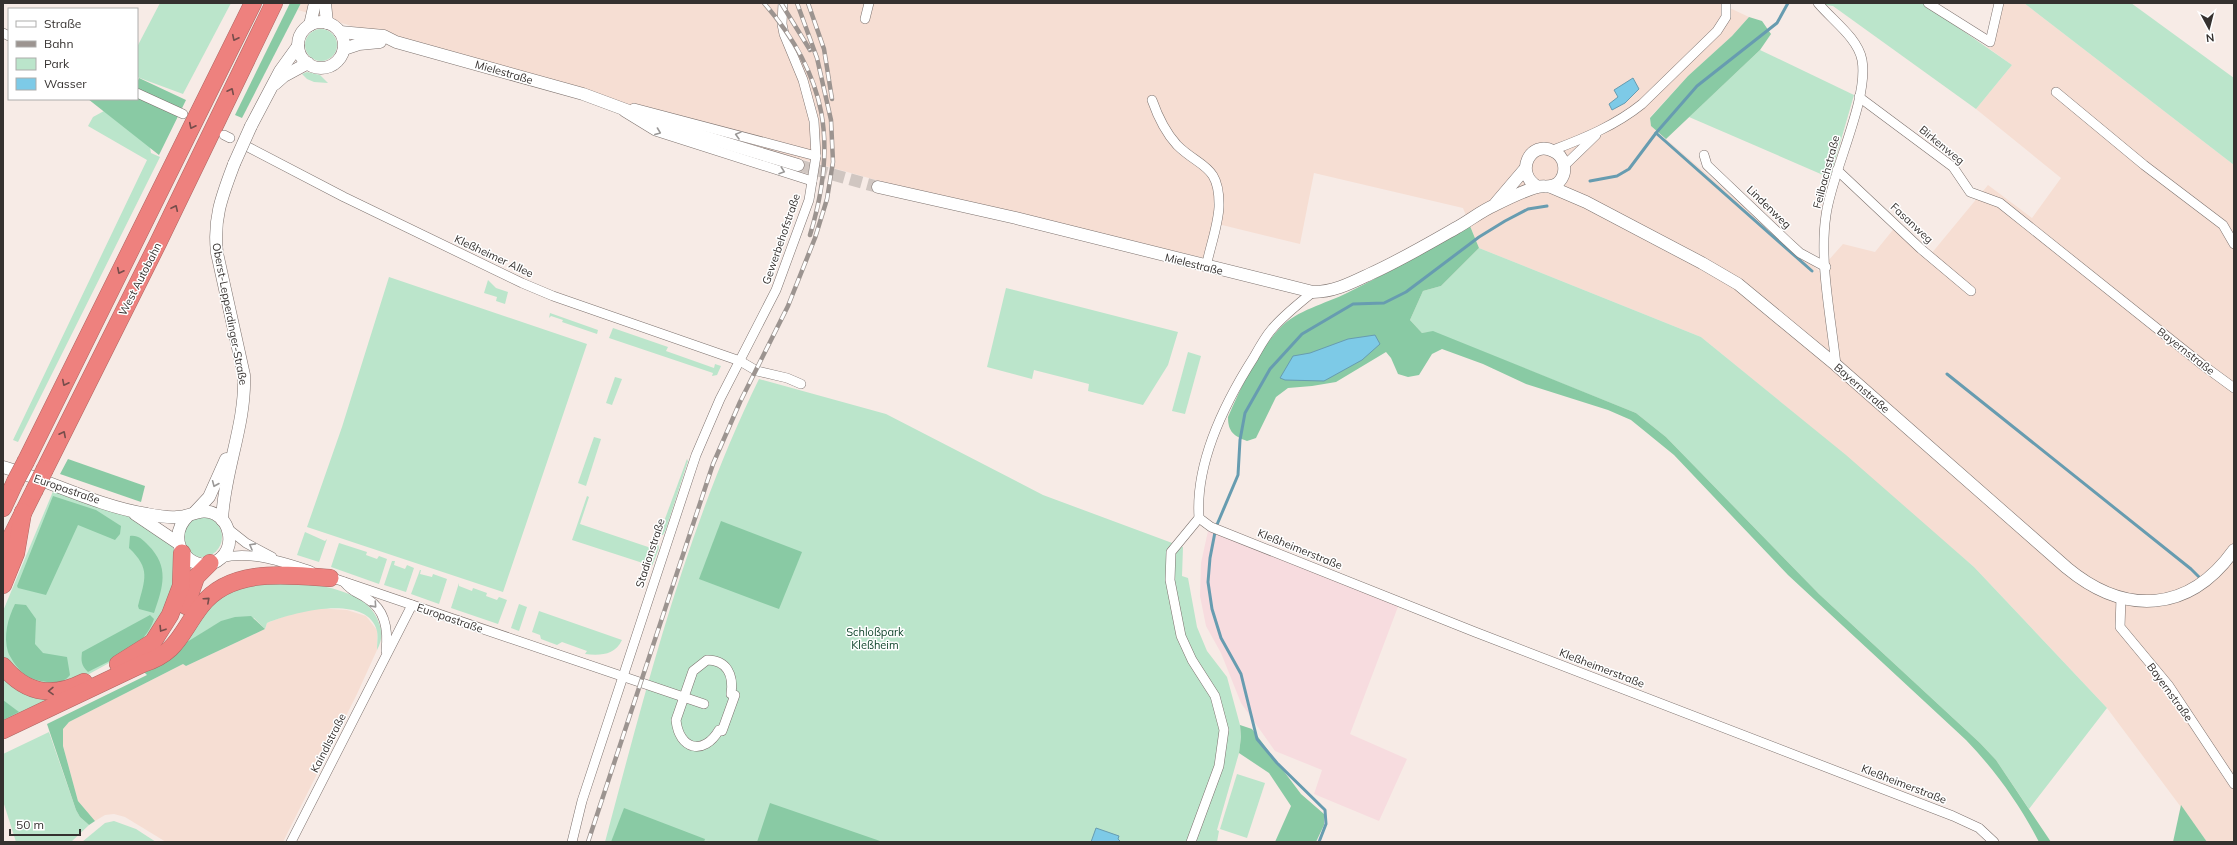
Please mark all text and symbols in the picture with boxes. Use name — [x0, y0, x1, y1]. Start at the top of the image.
legend — [8, 8, 138, 100]
north arrow — [2189, 8, 2229, 48]
text: Straße — [44, 16, 81, 31]
text: N — [2205, 30, 2215, 45]
one-way arrow — [232, 34, 240, 41]
text: Bahn — [44, 36, 73, 51]
text: Park — [44, 56, 70, 71]
street label: Mielestraße — [474, 57, 534, 87]
text: Wasser — [44, 76, 87, 91]
one-way arrow — [226, 87, 234, 95]
one-way arrow — [189, 122, 197, 129]
street label: Birkenweg — [1917, 123, 1967, 167]
one-way arrow — [655, 127, 662, 135]
one-way arrow — [735, 131, 742, 140]
street label: Feilbachstraße — [1810, 134, 1842, 210]
one-way arrow — [779, 167, 786, 175]
street label: Lindenweg — [1744, 182, 1794, 232]
street label: Gewerbehofstraße — [759, 192, 803, 286]
street label: Fasanweg — [1888, 200, 1936, 246]
one-way arrow — [170, 205, 178, 212]
street label: Kleßheimer Allee — [452, 232, 536, 280]
street label: West Autobahn — [116, 240, 164, 318]
street label: Oberst-Lepperdinger-Straße — [209, 242, 251, 386]
street label: Mielestraße — [1163, 250, 1225, 278]
one-way arrow — [117, 267, 125, 274]
street label: Bayernstraße — [2155, 324, 2217, 378]
street label: Bayernstraße — [1831, 360, 1893, 416]
one-way arrow — [62, 378, 70, 386]
one-way arrow — [58, 431, 65, 438]
street label: Europastraße — [32, 471, 102, 507]
one-way arrow — [212, 480, 220, 488]
street label: Stadionstraße — [632, 517, 668, 589]
street label: Kleßheimerstraße — [1256, 526, 1344, 572]
one-way arrow — [249, 543, 256, 550]
one-way arrow — [202, 597, 210, 605]
one-way arrow — [370, 600, 377, 608]
street label: Europastraße — [415, 600, 485, 636]
one-way arrow — [159, 625, 166, 632]
park label: Schloßpark Kleßheim — [846, 625, 904, 652]
street label: Kleßheimerstraße — [1558, 645, 1646, 691]
street label: Bayernstraße — [2144, 660, 2196, 724]
one-way arrow — [48, 687, 54, 695]
street label: Kaindlstraße — [307, 711, 349, 775]
street label: Kleßheimerstraße — [1860, 761, 1948, 807]
scale bar — [10, 811, 80, 837]
text: 50 m — [16, 817, 44, 832]

